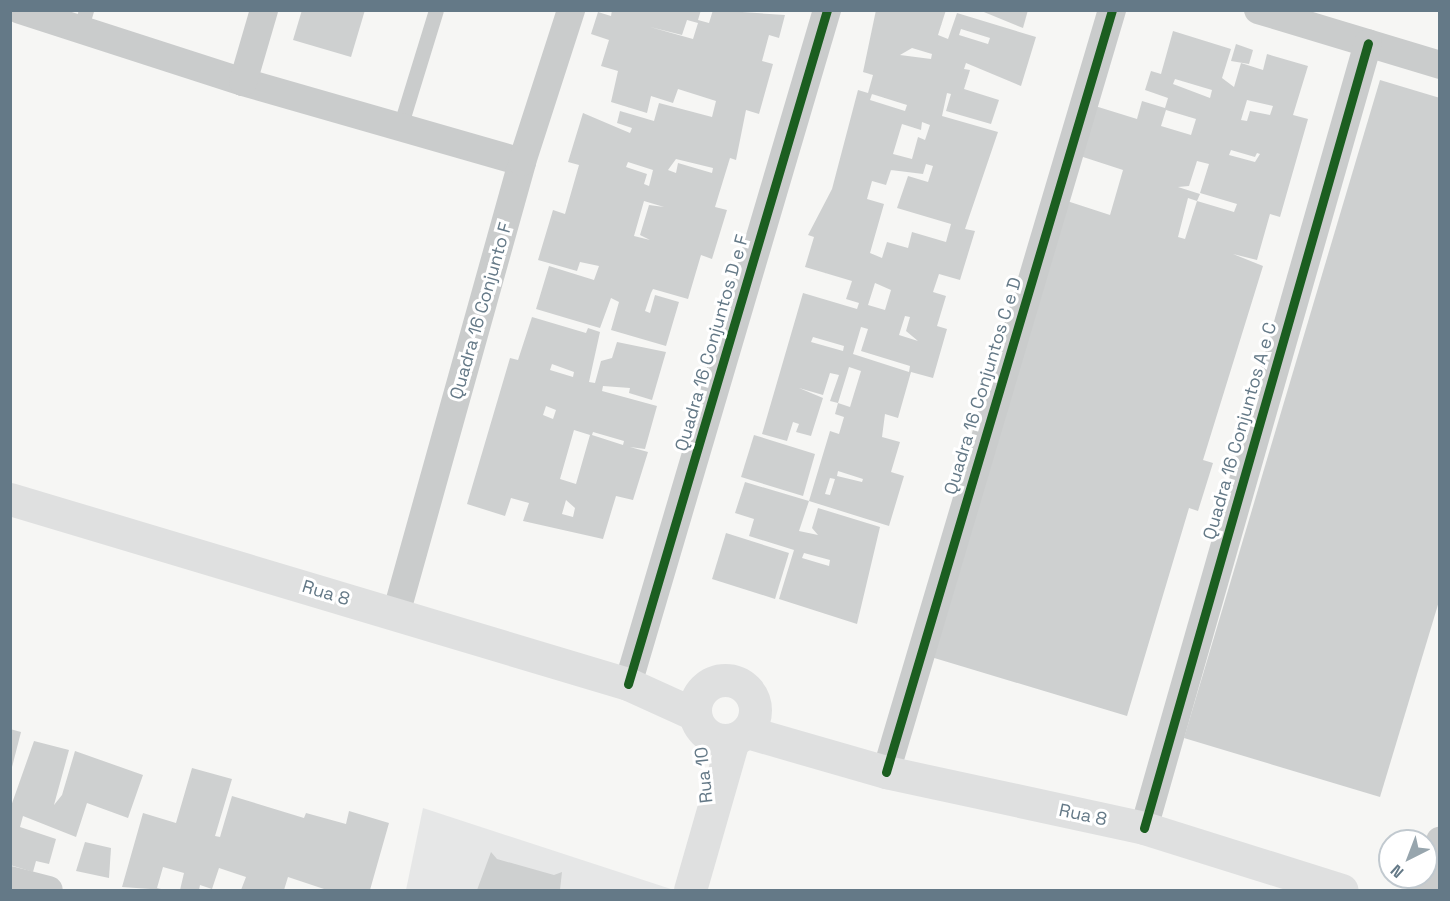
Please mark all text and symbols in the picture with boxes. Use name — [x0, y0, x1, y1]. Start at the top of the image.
street label: Quadra 16 Conjunto F — [445, 220, 517, 402]
street label: Quadra 16 Conjuntos D e F — [671, 232, 753, 454]
street label: Quadra 16 Conjuntos C e D — [940, 275, 1026, 497]
street label: Quadra 16 Conjuntos A e C — [1199, 320, 1281, 542]
street label: Rua 8 — [300, 576, 352, 610]
street label: Rua 10 — [690, 746, 718, 804]
street label: Rua 8 — [1057, 799, 1109, 831]
north arrow — [1378, 829, 1438, 889]
text: N — [1386, 860, 1408, 883]

